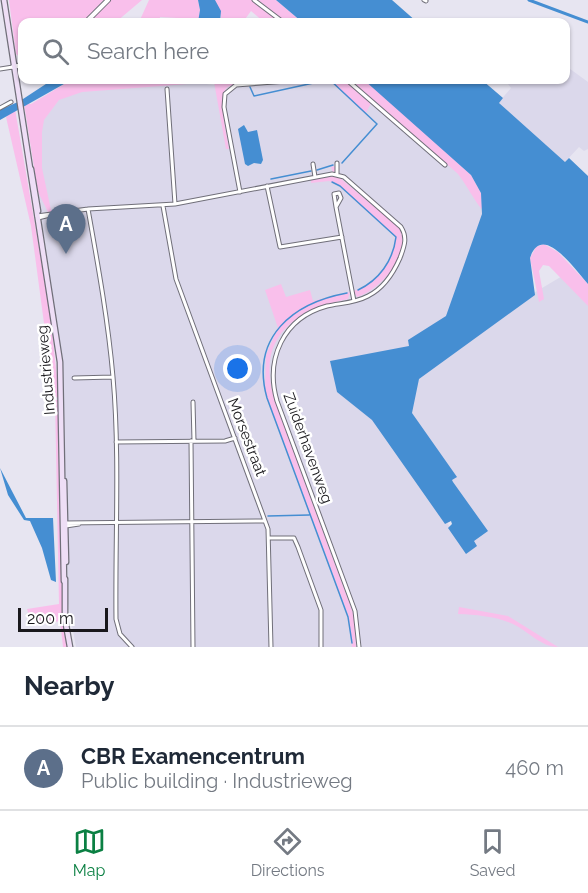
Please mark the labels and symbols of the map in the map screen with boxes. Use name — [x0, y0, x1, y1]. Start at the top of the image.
pin: A — [46, 204, 86, 254]
street label: Industrieweg — [33, 324, 59, 416]
your location — [223, 354, 252, 383]
street label: Zuiderhavenweg — [280, 390, 336, 506]
street label: Morsestraat — [224, 395, 270, 479]
scale bar — [18, 605, 108, 632]

